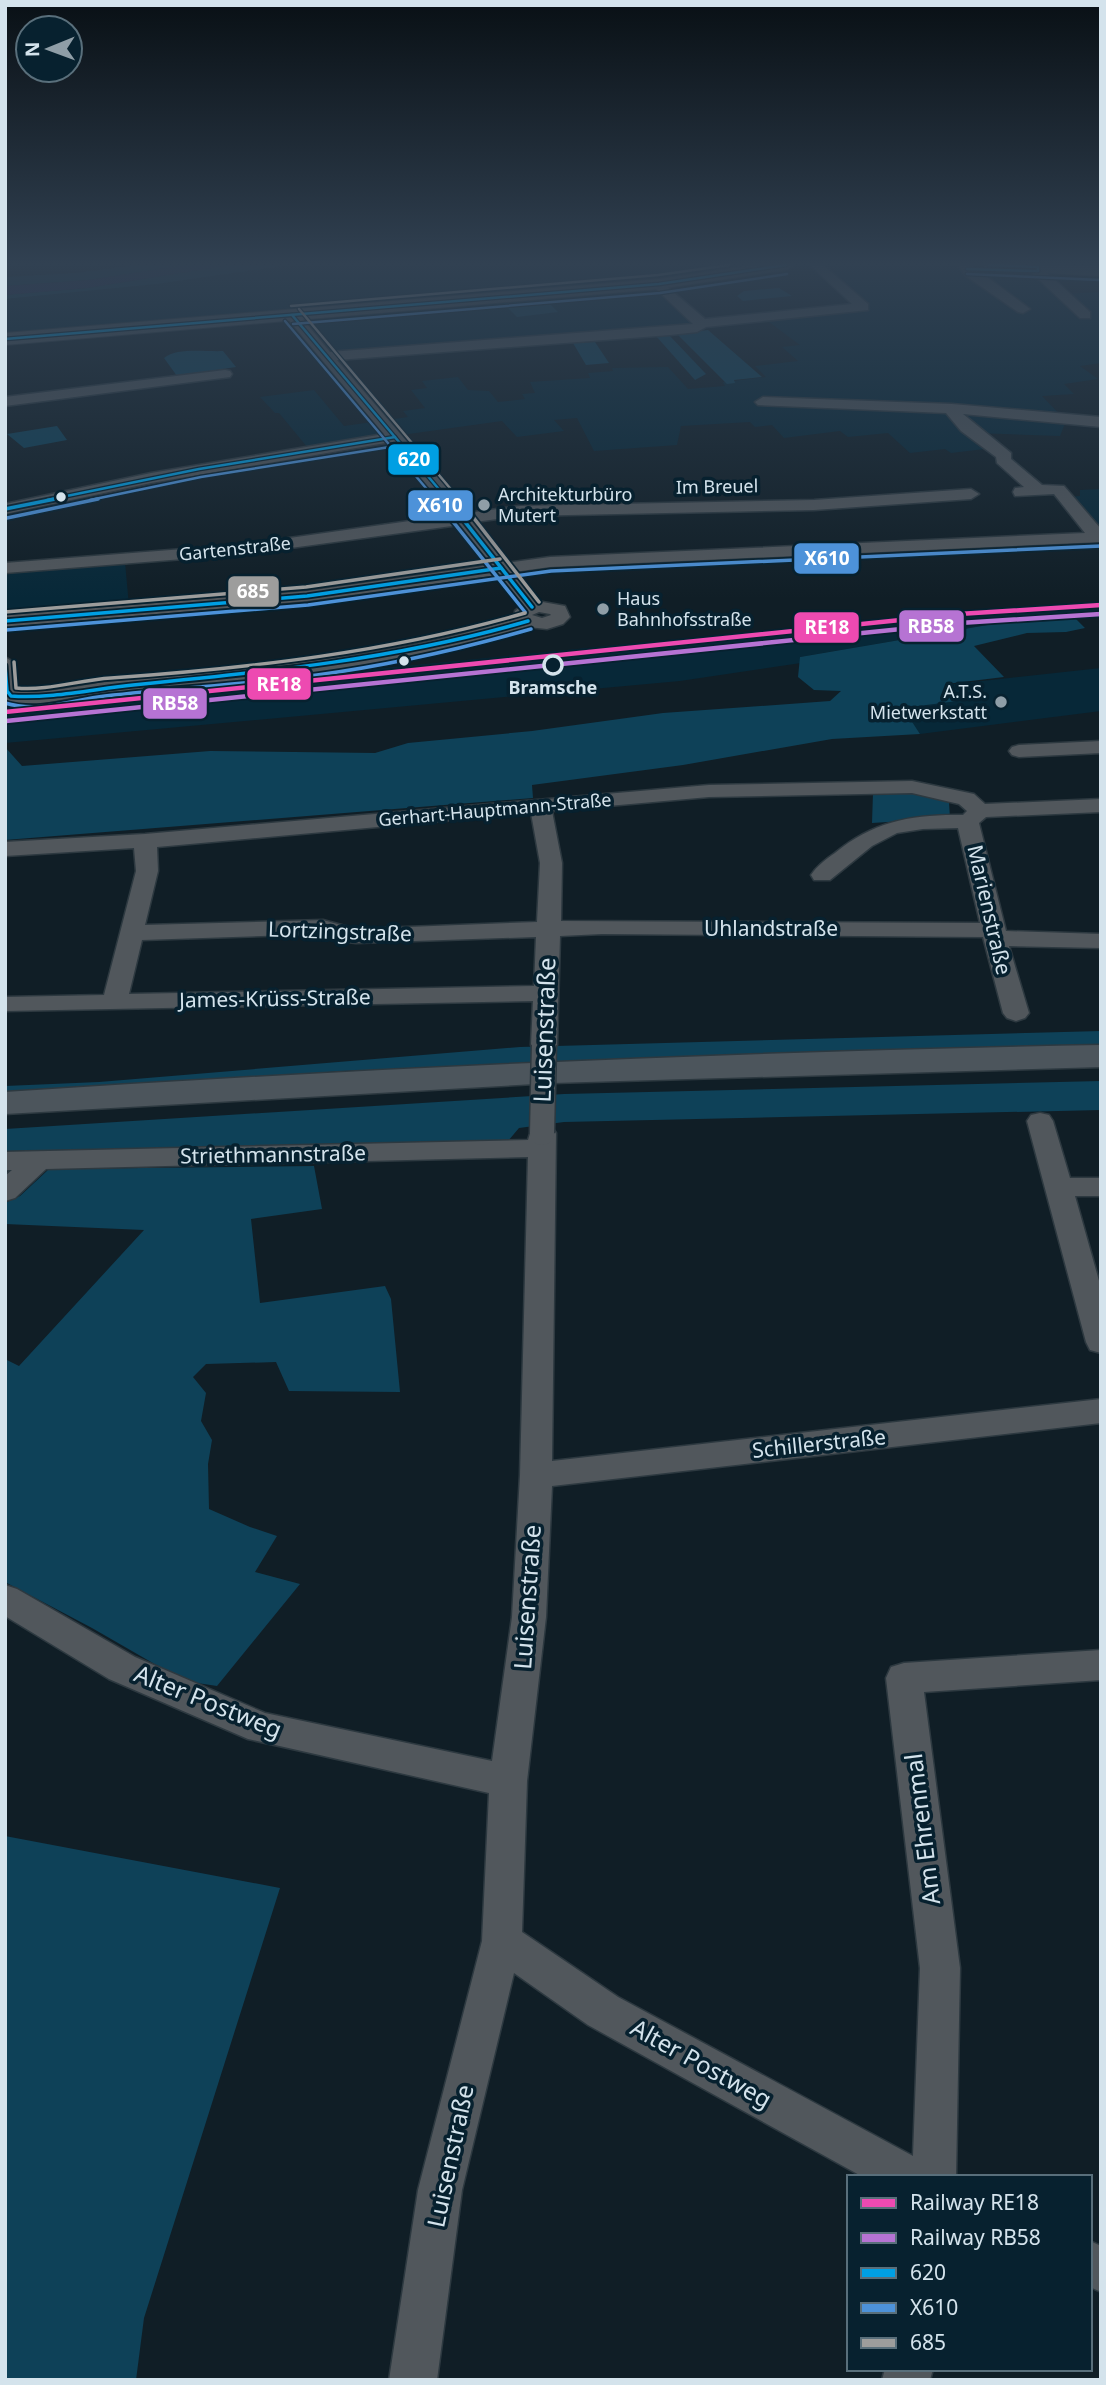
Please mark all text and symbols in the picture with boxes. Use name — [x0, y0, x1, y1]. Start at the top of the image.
north arrow — [14, 14, 84, 84]
text: N — [19, 41, 45, 57]
line badge: 620 — [387, 443, 440, 476]
text: 620 — [398, 446, 430, 472]
street label: Im Breuel — [676, 473, 758, 499]
place label: Architekturbüro Mutert — [498, 482, 632, 527]
line badge: X610 — [407, 489, 474, 522]
unlabelled marker — [54, 490, 68, 504]
text: X610 — [417, 492, 463, 518]
marker: Architekturbüro Mutert — [476, 497, 492, 513]
street label: Gartenstraße — [178, 530, 292, 566]
line badge: X610 — [793, 542, 860, 575]
text: X610 — [804, 545, 850, 571]
line badge: 685 — [227, 575, 280, 608]
text: 685 — [237, 578, 269, 604]
place label: Haus Bahnhofsstraße — [617, 586, 752, 631]
marker: Haus Bahnhofsstraße — [595, 601, 611, 617]
line badge: RB58 — [898, 609, 965, 643]
line badge: RE18 — [793, 611, 860, 644]
text: RB58 — [908, 613, 955, 639]
text: RE18 — [805, 614, 850, 640]
unlabelled marker — [397, 654, 411, 668]
marker: Bramsche — [543, 655, 563, 675]
line badge: RE18 — [246, 667, 312, 701]
text: RE18 — [257, 671, 302, 697]
place label: Bramsche — [509, 675, 597, 699]
place label: A.T.S. Mietwerkstatt — [870, 679, 987, 724]
line badge: RB58 — [142, 687, 208, 720]
text: RB58 — [152, 690, 199, 716]
marker: A.T.S. Mietwerkstatt — [993, 694, 1009, 710]
street label: Gerhart-Hauptmann-Straße — [377, 787, 612, 831]
street label: Marienstraße — [961, 842, 1019, 977]
street label: Lortzingstraße — [268, 914, 412, 948]
street label: Uhlandstraße — [704, 914, 838, 942]
street label: Luisenstraße — [524, 957, 563, 1103]
street label: James-Krüss-Straße — [177, 982, 371, 1014]
street label: Striethmannstraße — [180, 1138, 366, 1170]
street label: Schillerstraße — [751, 1422, 887, 1464]
street label: Luisenstraße — [505, 1523, 548, 1670]
street label: Alter Postweg — [130, 1656, 287, 1745]
street label: Am Ehrenmal — [896, 1752, 947, 1907]
street label: Alter Postweg — [625, 2010, 778, 2115]
street label: Luisenstraße — [418, 2081, 481, 2230]
legend — [847, 2175, 1092, 2371]
text: Railway RE18 — [910, 2188, 1039, 2216]
text: Railway RB58 — [910, 2223, 1041, 2251]
text: 620 — [910, 2258, 946, 2286]
text: X610 — [910, 2293, 958, 2321]
text: 685 — [910, 2328, 946, 2356]

